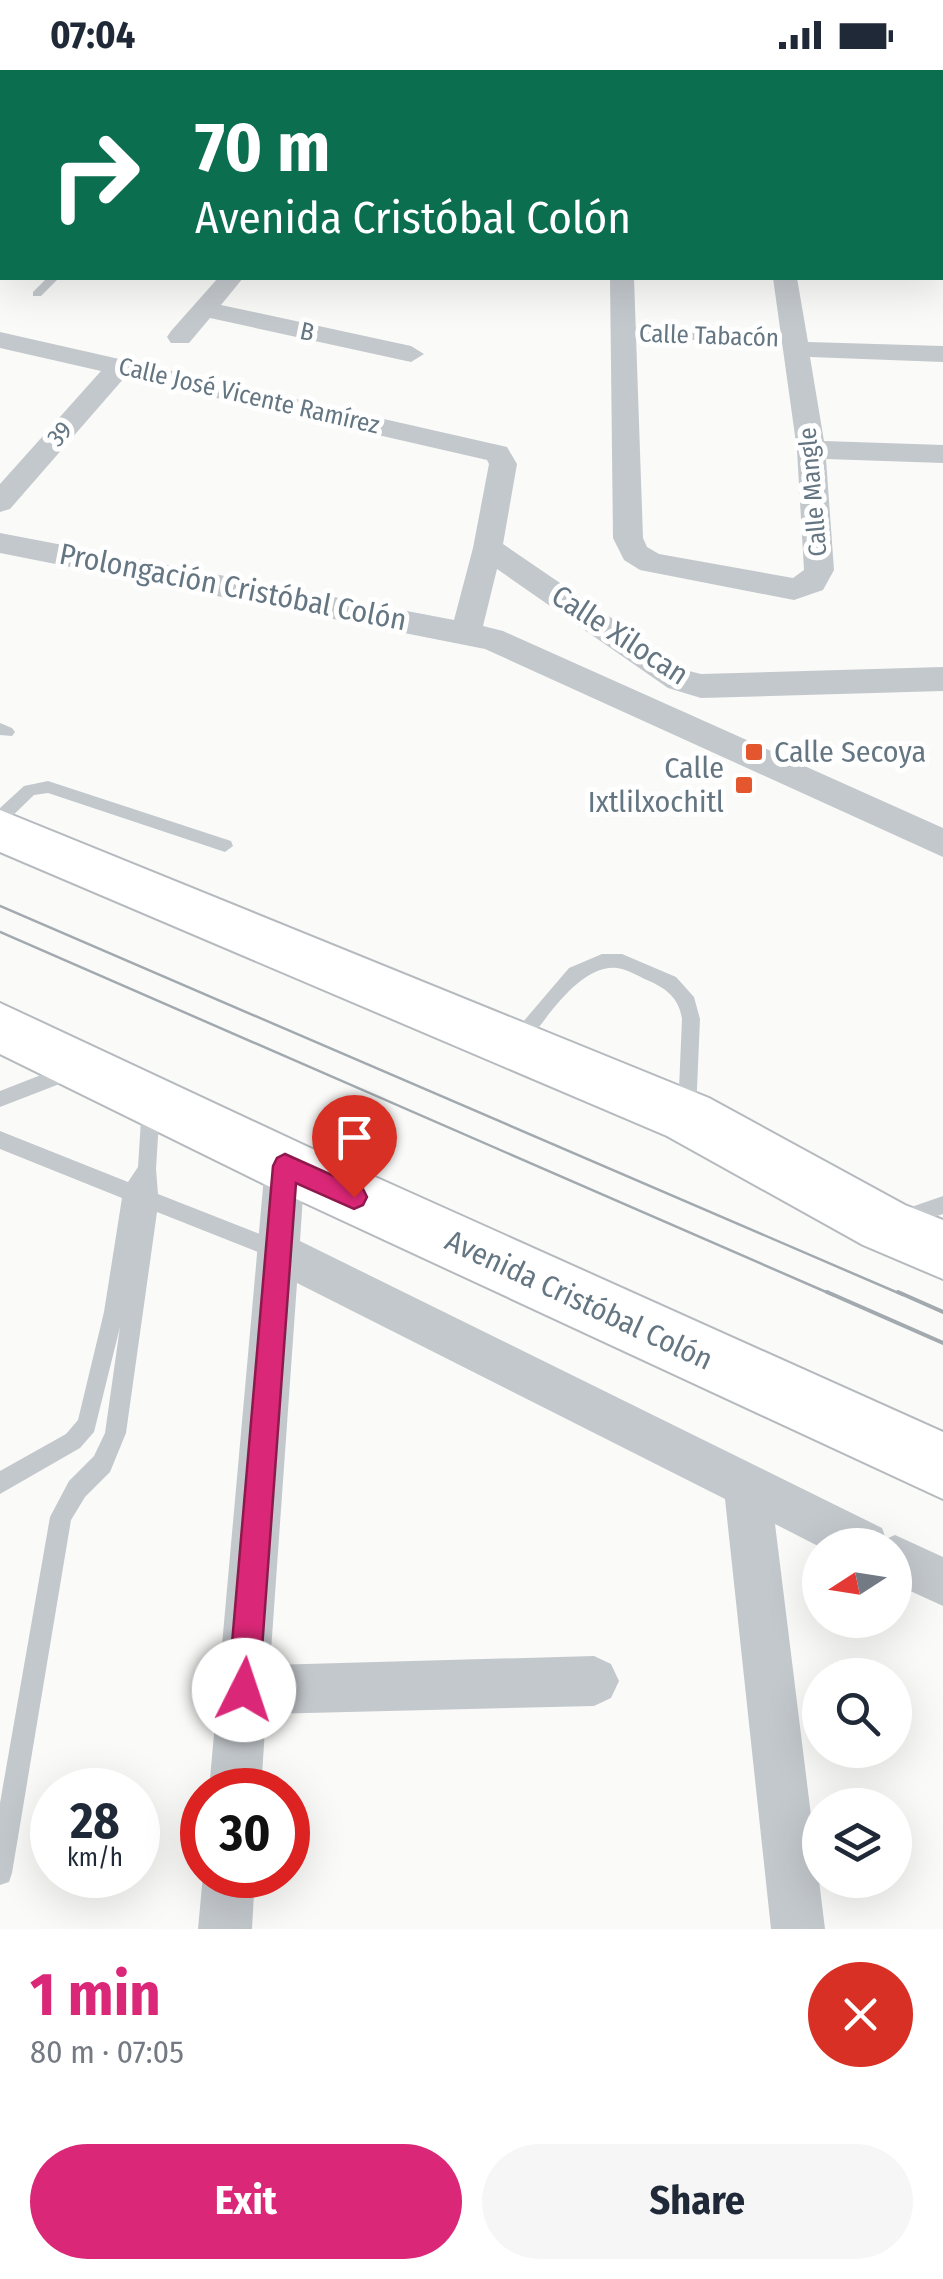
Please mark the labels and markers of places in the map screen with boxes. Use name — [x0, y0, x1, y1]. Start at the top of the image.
place label: Calle Secoya — [774, 734, 926, 770]
marker: Calle Secoya — [743, 741, 765, 763]
place label: Calle Ixtlilxochitl — [588, 750, 724, 820]
marker: Calle Ixtlilxochitl — [733, 774, 755, 796]
pin — [312, 1095, 397, 1198]

